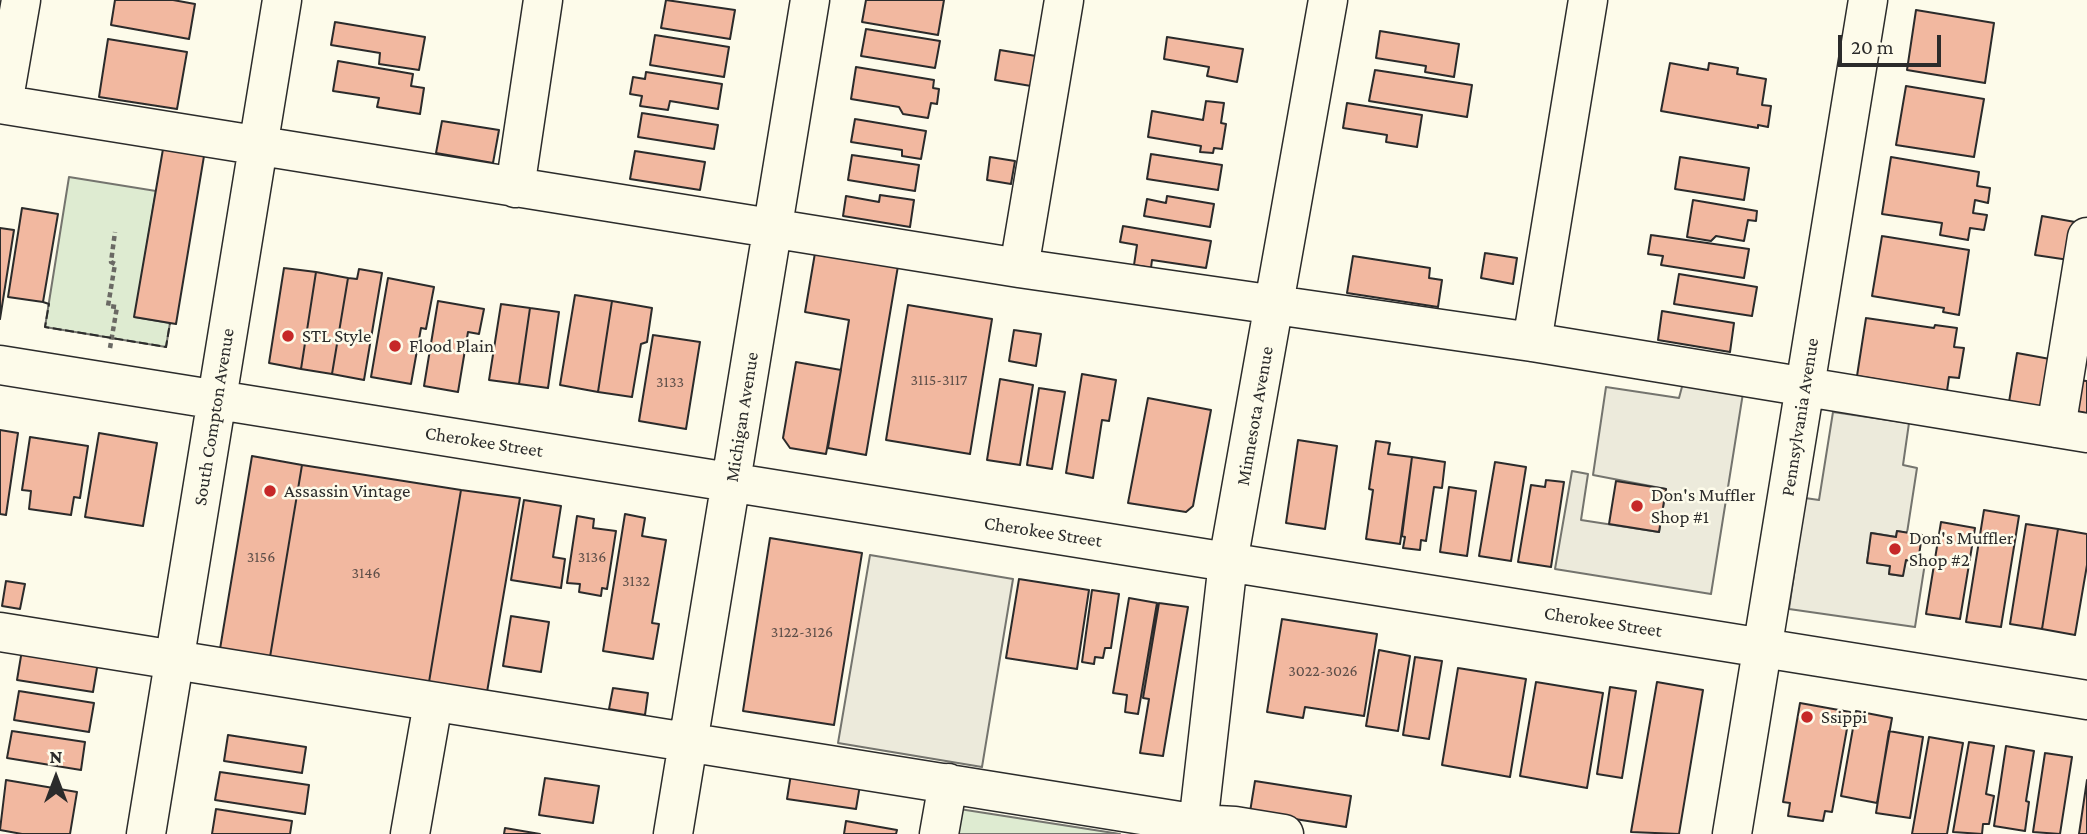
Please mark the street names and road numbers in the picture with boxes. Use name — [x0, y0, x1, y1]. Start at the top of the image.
street label: South Compton Avenue — [189, 327, 239, 507]
street label: Pennsylvania Avenue — [1776, 336, 1824, 498]
street label: Minnesota Avenue — [1232, 345, 1278, 487]
street label: Michigan Avenue — [720, 350, 764, 484]
street label: Cherokee Street — [423, 421, 545, 463]
street label: Cherokee Street — [982, 511, 1104, 553]
street label: Cherokee Street — [1542, 601, 1664, 643]

